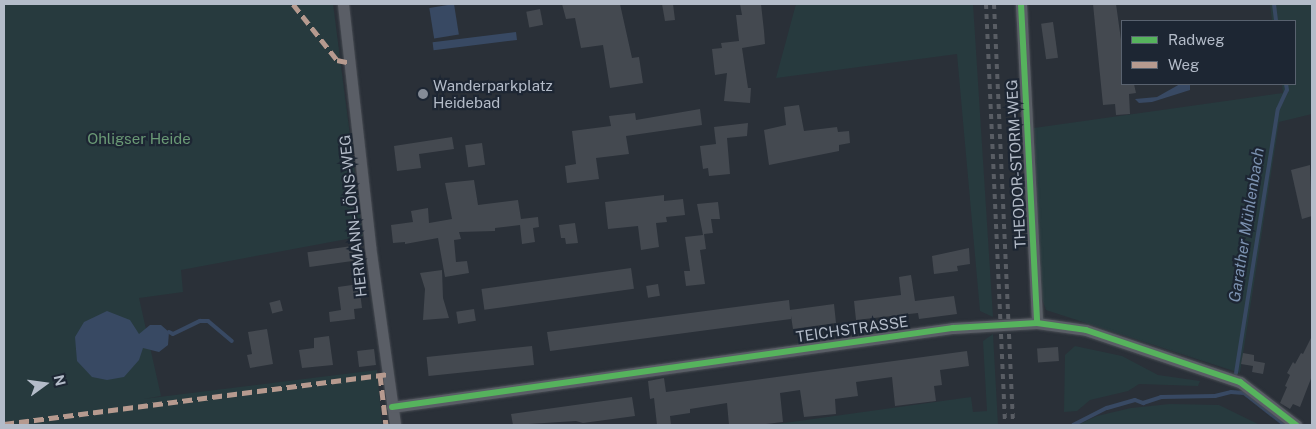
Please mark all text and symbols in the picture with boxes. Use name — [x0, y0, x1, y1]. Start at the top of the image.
legend — [1121, 20, 1296, 85]
text: Radweg — [1168, 31, 1225, 48]
text: Weg — [1168, 56, 1199, 73]
place label: Wanderparkplatz Heidebad — [433, 76, 553, 111]
street label: THEODOR-STORM-WEG — [1003, 79, 1029, 249]
marker: Wanderparkplatz Heidebad — [417, 88, 429, 100]
park label: Ohligser Heide — [87, 130, 191, 148]
street label: HERMANN-LÖNS-WEG — [336, 134, 370, 298]
water label: Garather Mühlenbach — [1225, 146, 1269, 304]
street label: TEICHSTRASSE — [795, 312, 909, 346]
north arrow — [20, 359, 70, 409]
text: N — [50, 373, 69, 388]

